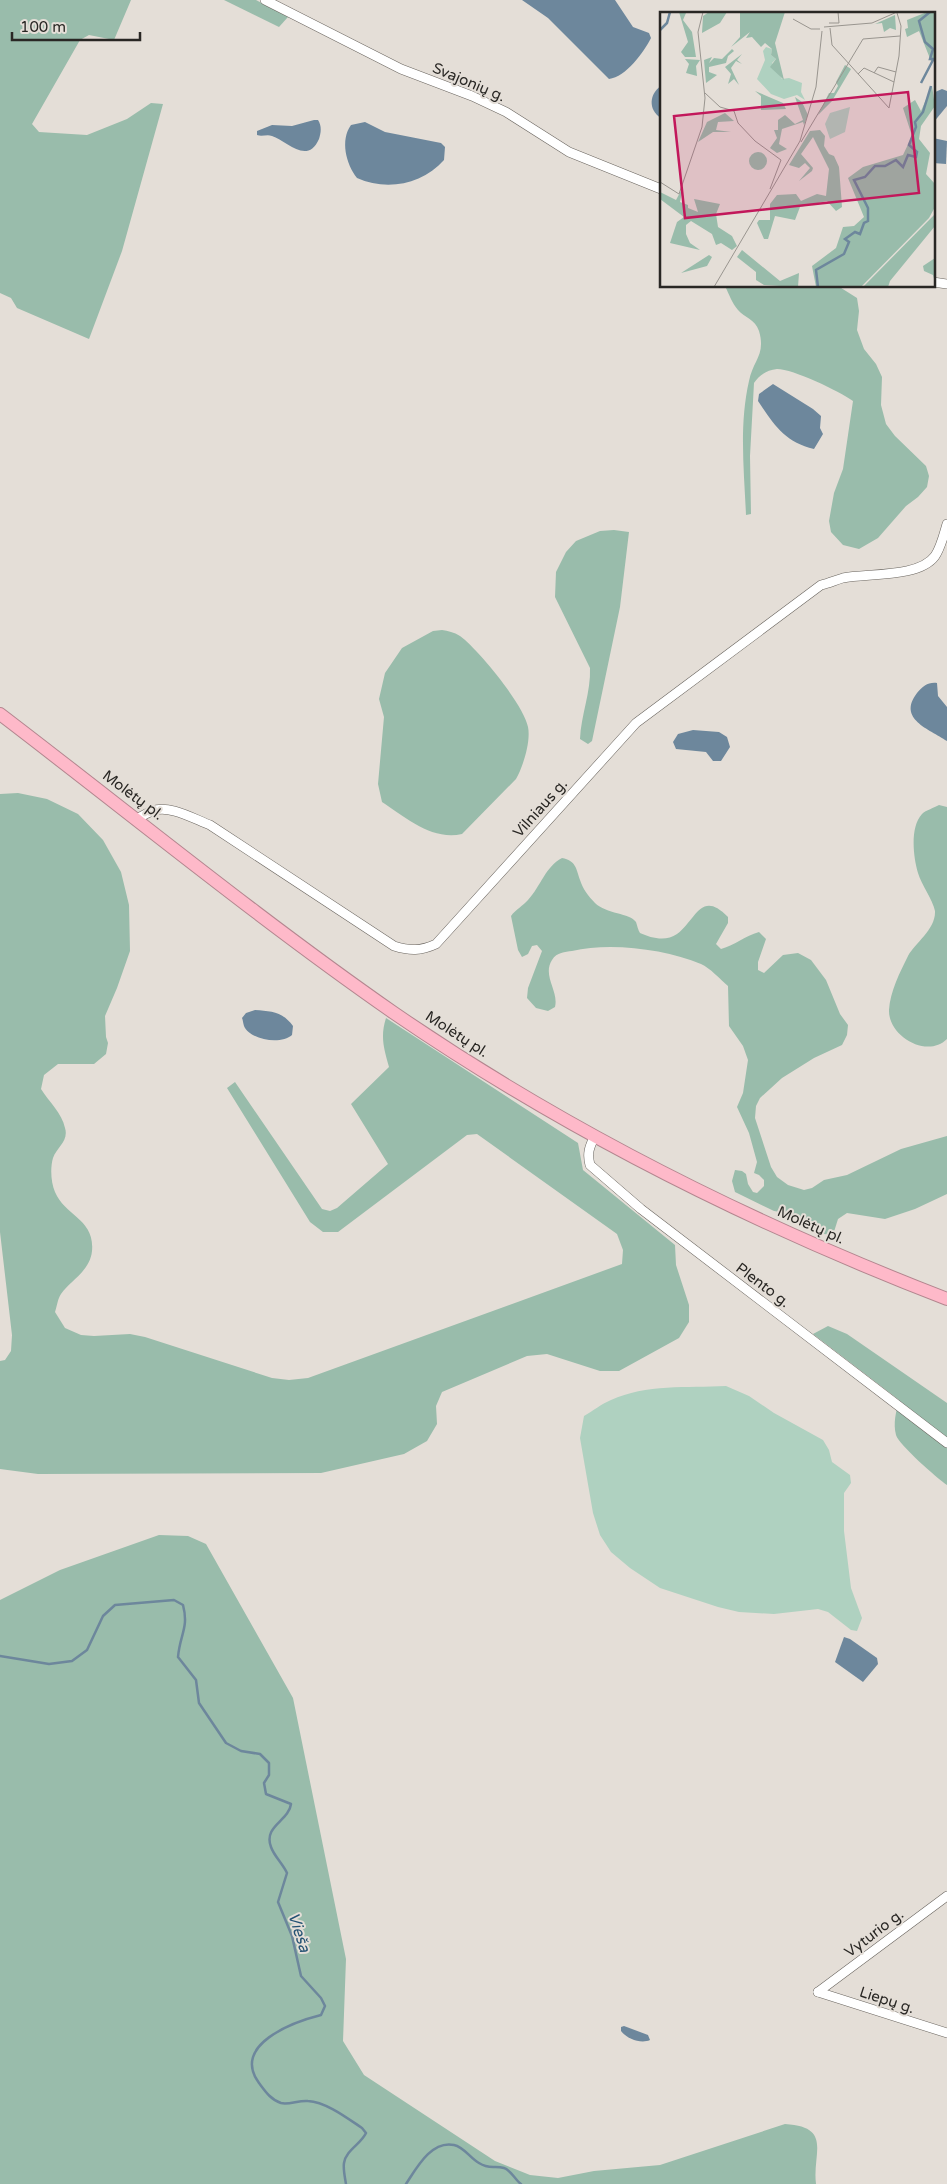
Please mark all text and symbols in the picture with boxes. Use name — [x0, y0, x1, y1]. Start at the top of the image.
scale bar — [12, 10, 140, 42]
inset map — [660, 12, 934, 288]
text: 100 m — [20, 18, 66, 36]
street label: Svajonių g. — [430, 59, 508, 105]
street label: Molėtų pl. — [99, 766, 167, 824]
street label: Vilniaus g. — [509, 775, 571, 841]
street label: Molėtų pl. — [422, 1007, 492, 1061]
street label: Molėtų pl. — [775, 1202, 847, 1248]
street label: Plento g. — [732, 1259, 794, 1311]
street label: Vyturio g. — [841, 1905, 907, 1961]
water label: Vieša — [283, 1910, 315, 1956]
street label: Liepų g. — [857, 1983, 917, 2017]

